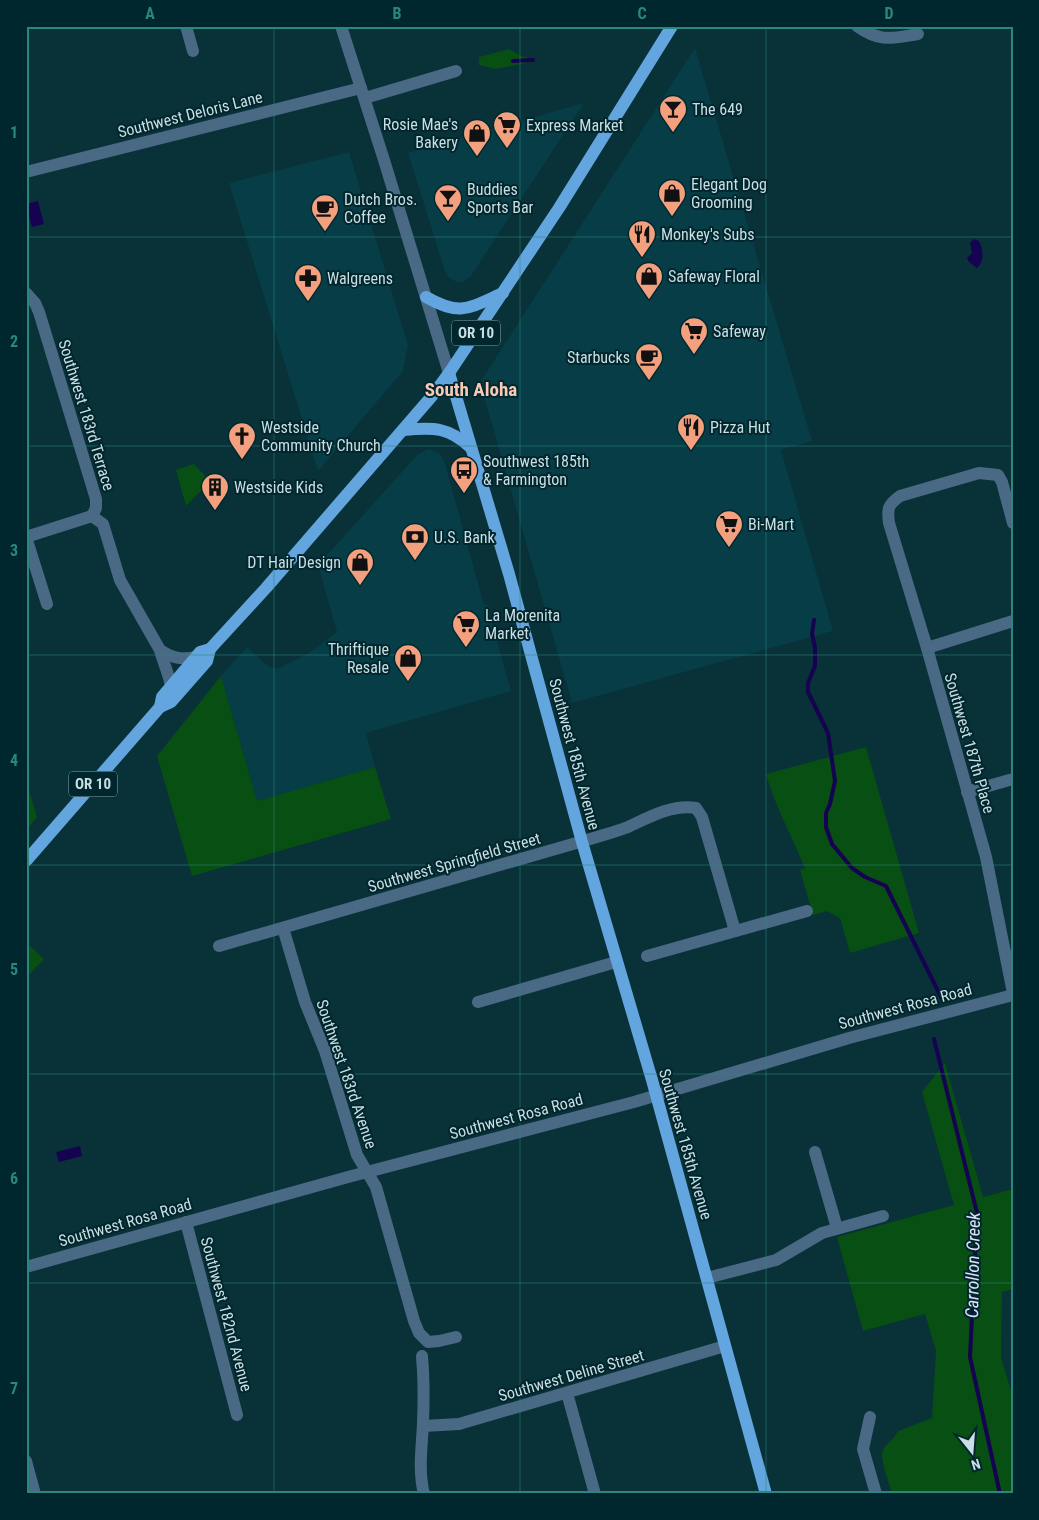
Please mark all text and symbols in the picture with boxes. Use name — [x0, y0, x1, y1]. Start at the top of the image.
text: A — [145, 4, 155, 23]
text: B — [393, 4, 402, 23]
text: C — [637, 4, 647, 23]
text: D — [884, 4, 894, 23]
street label: Southwest Deloris Lane — [116, 87, 264, 142]
bar icon: The 649 — [658, 94, 688, 133]
place label: The 649 — [692, 100, 743, 119]
supermarket icon: Express Market — [492, 110, 522, 149]
place label: Rosie Mae's Bakery — [383, 115, 458, 152]
place label: Express Market — [526, 116, 624, 135]
shop icon: Rosie Mae's Bakery — [462, 118, 492, 157]
text: 1 — [10, 123, 18, 142]
place label: Elegant Dog Grooming — [691, 175, 767, 212]
shop icon: Elegant Dog Grooming — [657, 178, 687, 217]
place label: Buddies Sports Bar — [467, 180, 534, 217]
bar icon: Buddies Sports Bar — [433, 183, 463, 222]
place label: Dutch Bros. Coffee — [344, 190, 417, 227]
cafe icon: Dutch Bros. Coffee — [310, 193, 340, 232]
restaurant icon: Monkey's Subs — [627, 219, 657, 258]
place label: Monkey's Subs — [661, 225, 754, 244]
shop icon: Safeway Floral — [634, 261, 664, 300]
pharmacy icon: Walgreens — [293, 263, 323, 302]
place label: Safeway Floral — [668, 267, 760, 286]
place label: Walgreens — [327, 269, 393, 288]
supermarket icon: Safeway — [679, 316, 709, 355]
road number: OR 10 — [452, 320, 500, 346]
place label: Safeway — [713, 322, 766, 341]
text: 2 — [10, 332, 18, 351]
street label: Southwest 183rd Terrace — [55, 337, 119, 493]
cafe icon: Starbucks — [634, 342, 664, 381]
place label: Starbucks — [567, 348, 630, 367]
district label: South Aloha — [425, 378, 517, 401]
restaurant icon: Pizza Hut — [676, 412, 706, 451]
place label: Westside Community Church — [261, 418, 381, 455]
place label: Pizza Hut — [710, 418, 771, 437]
church icon: Westside Community Church — [227, 421, 257, 460]
place label: Southwest 185th & Farmington — [483, 452, 589, 489]
bus stop icon: Southwest 185th & Farmington — [449, 455, 479, 494]
building icon: Westside Kids — [200, 472, 230, 511]
place label: Westside Kids — [234, 478, 323, 497]
supermarket icon: Bi-Mart — [714, 509, 744, 548]
place label: Bi-Mart — [748, 515, 794, 534]
bank icon: U.S. Bank — [400, 522, 430, 561]
place label: U.S. Bank — [434, 528, 496, 547]
text: 3 — [10, 541, 18, 560]
shop icon: DT Hair Design — [345, 547, 375, 586]
place label: DT Hair Design — [247, 553, 341, 572]
place label: La Morenita Market — [485, 606, 560, 643]
supermarket icon: La Morenita Market — [451, 609, 481, 648]
place label: Thriftique Resale — [328, 640, 389, 677]
shop icon: Thriftique Resale — [393, 643, 423, 682]
street label: Southwest 187th Place — [940, 671, 999, 815]
street label: Southwest 185th Avenue — [545, 676, 604, 832]
text: 4 — [10, 751, 18, 770]
road number: OR 10 — [69, 772, 117, 796]
street label: Southwest Springfield Street — [366, 829, 543, 896]
text: 5 — [10, 960, 18, 979]
street label: Southwest Rosa Road — [836, 980, 974, 1033]
street label: Southwest 183rd Avenue — [312, 997, 381, 1151]
street label: Southwest 185th Avenue — [655, 1067, 716, 1222]
street label: Southwest Rosa Road — [447, 1090, 585, 1143]
text: 6 — [10, 1169, 18, 1188]
street label: Southwest Rosa Road — [56, 1194, 194, 1251]
water label: Carrollon Creek — [961, 1211, 984, 1318]
street label: Southwest 182nd Avenue — [197, 1235, 256, 1394]
street label: Southwest Deline Street — [496, 1346, 646, 1405]
text: 7 — [10, 1379, 18, 1398]
north arrow — [946, 1428, 996, 1478]
text: N — [969, 1456, 982, 1473]

